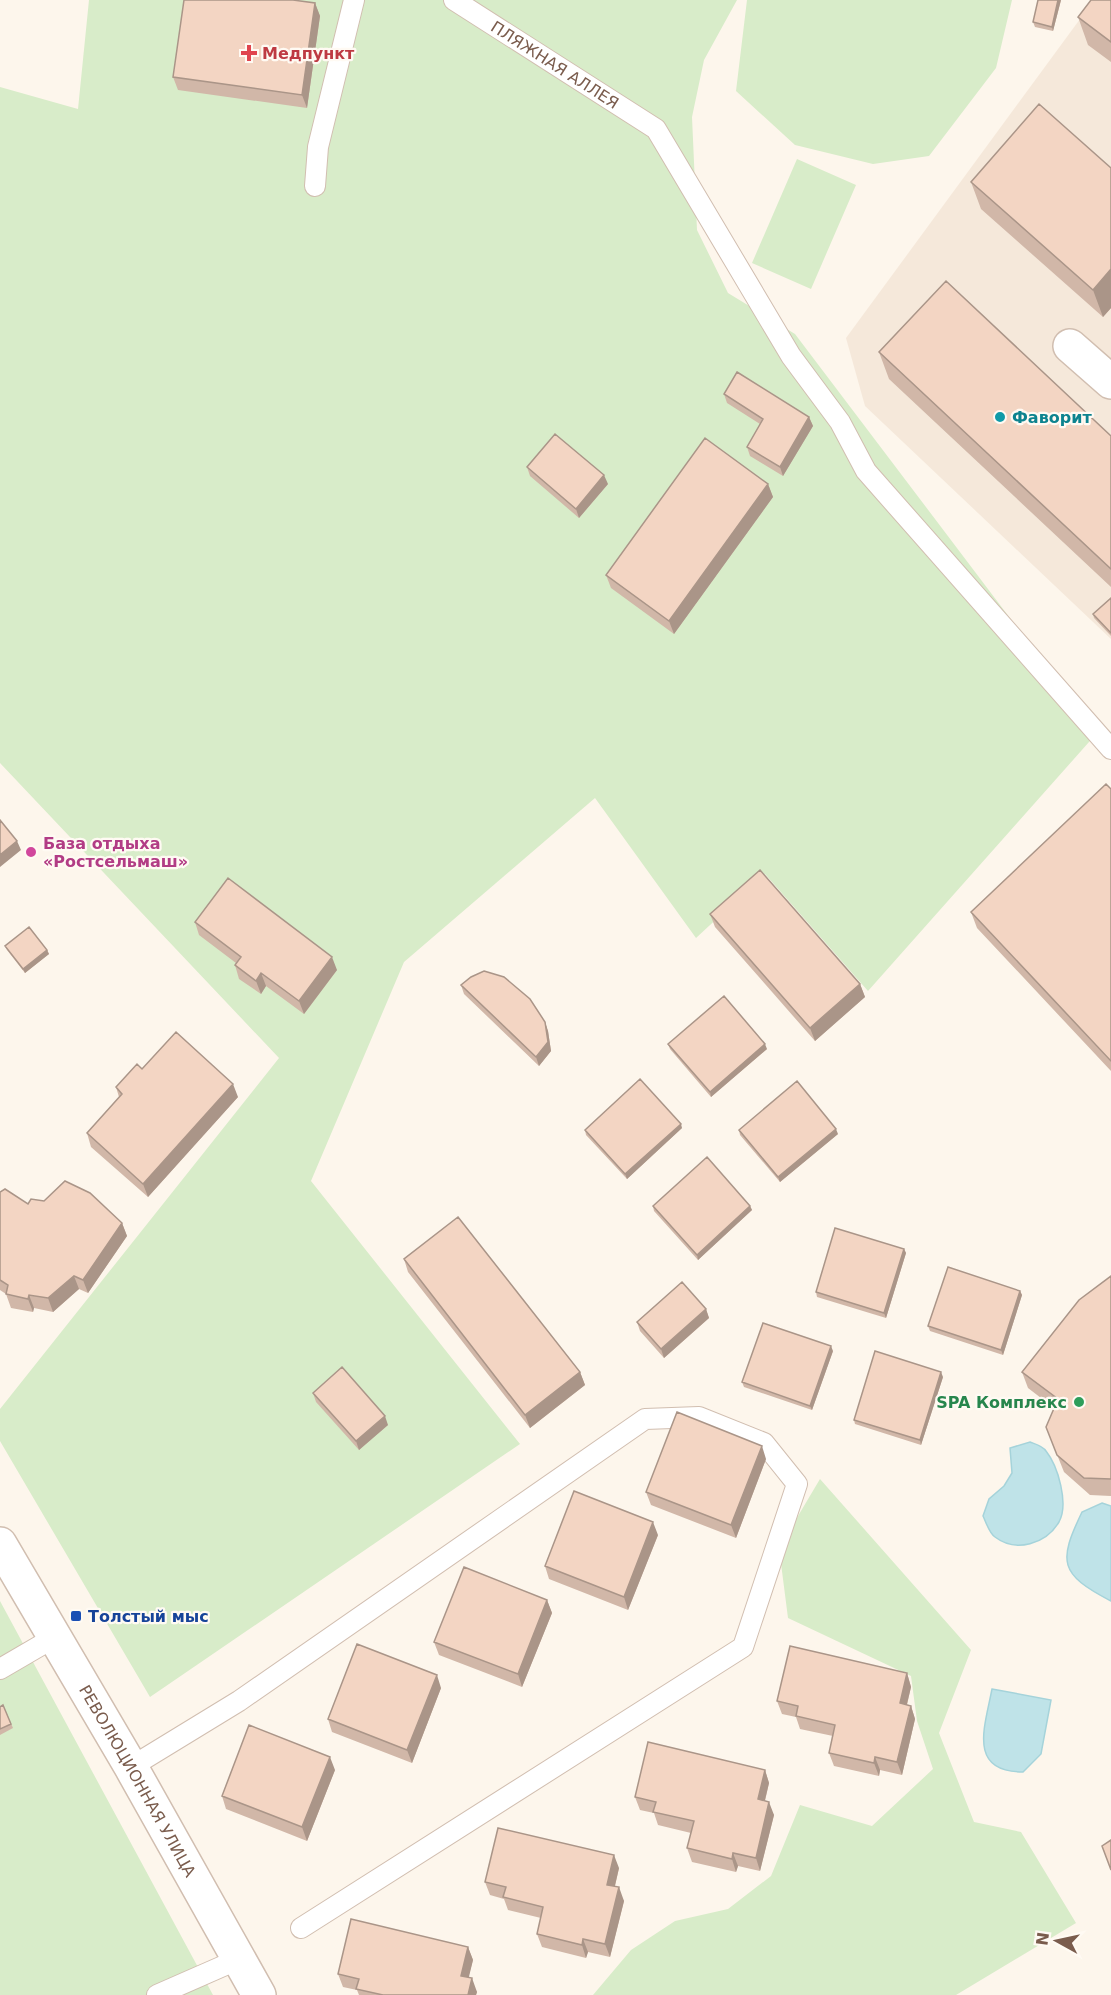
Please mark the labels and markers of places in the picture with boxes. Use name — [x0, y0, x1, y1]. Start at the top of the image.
marker: Медпункт — [240, 44, 258, 62]
place label: Медпункт — [262, 44, 355, 63]
place label: Фаворит — [1012, 408, 1092, 427]
marker: Фаворит — [993, 410, 1007, 424]
place label: База отдыха «Ростсельмаш» — [43, 834, 188, 871]
marker: База отдыха «Ростсельмаш» — [24, 845, 38, 859]
place label: SPA Комплекс — [936, 1393, 1067, 1412]
marker: SPA Комплекс — [1072, 1395, 1086, 1409]
place label: Толстый мыс — [88, 1607, 209, 1626]
marker: Толстый мыс — [69, 1609, 83, 1623]

